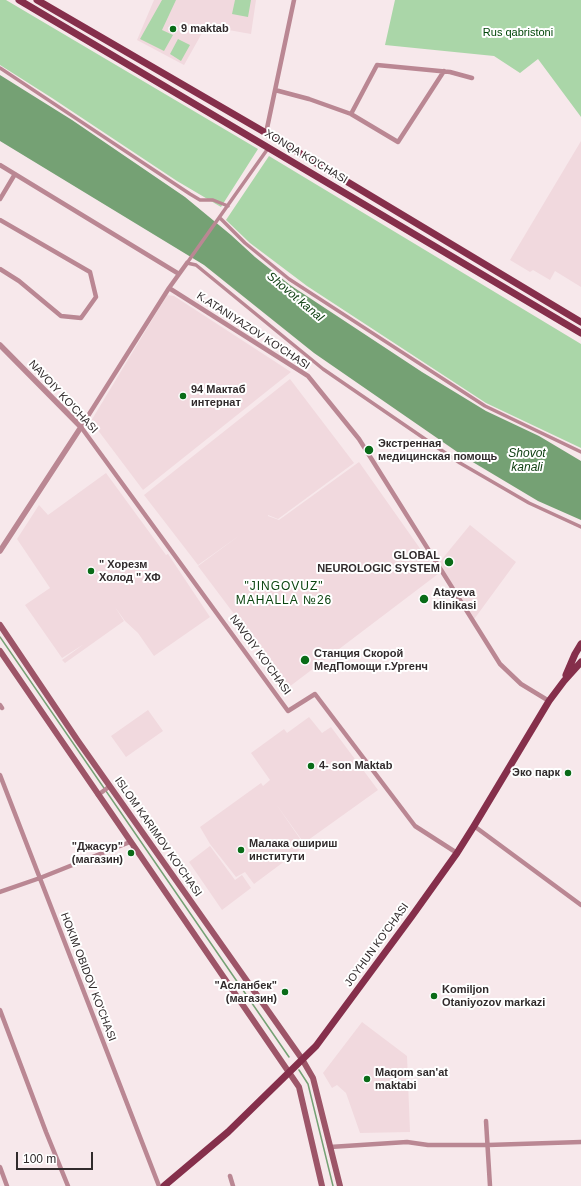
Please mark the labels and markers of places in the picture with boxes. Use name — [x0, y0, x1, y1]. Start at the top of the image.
place label: 9 maktab — [181, 22, 229, 36]
marker: 9 maktab — [168, 24, 178, 34]
place label: 94 Мактаб интернат — [191, 383, 246, 409]
marker: 94 Мактаб интернат — [178, 391, 188, 401]
place label: Экстренная медицинская помощь — [378, 437, 497, 463]
marker: Экстренная медицинская помощь — [363, 444, 375, 456]
place label: GLOBAL NEUROLOGIC SYSTEM — [317, 549, 440, 575]
marker: GLOBAL NEUROLOGIC SYSTEM — [443, 556, 455, 568]
place label: " Хорезм Холод " ХФ — [99, 558, 161, 584]
marker: " Хорезм Холод " ХФ — [86, 566, 96, 576]
place label: Atayeva klinikasi — [433, 586, 476, 612]
marker: Atayeva klinikasi — [418, 593, 430, 605]
place label: Станция Скорой МедПомощи г.Ургенч — [314, 647, 428, 673]
marker: Станция Скорой МедПомощи г.Ургенч — [299, 654, 311, 666]
place label: 4- son Maktab — [319, 759, 392, 773]
marker: 4- son Maktab — [306, 761, 316, 771]
place label: Эко парк — [512, 766, 560, 780]
marker: Эко парк — [563, 768, 573, 778]
place label: Малака ошириш институти — [249, 837, 337, 863]
place label: "Джасур" (магазин) — [72, 840, 123, 866]
marker: Малака ошириш институти — [236, 845, 246, 855]
marker: "Джасур" (магазин) — [126, 848, 136, 858]
place label: "Асланбек" (магазин) — [214, 979, 277, 1005]
place label: Komiljon Otaniyozov markazi — [442, 983, 545, 1009]
marker: "Асланбек" (магазин) — [280, 987, 290, 997]
marker: Komiljon Otaniyozov markazi — [429, 991, 439, 1001]
place label: Maqom san'at maktabi — [375, 1066, 448, 1092]
marker: Maqom san'at maktabi — [362, 1074, 372, 1084]

